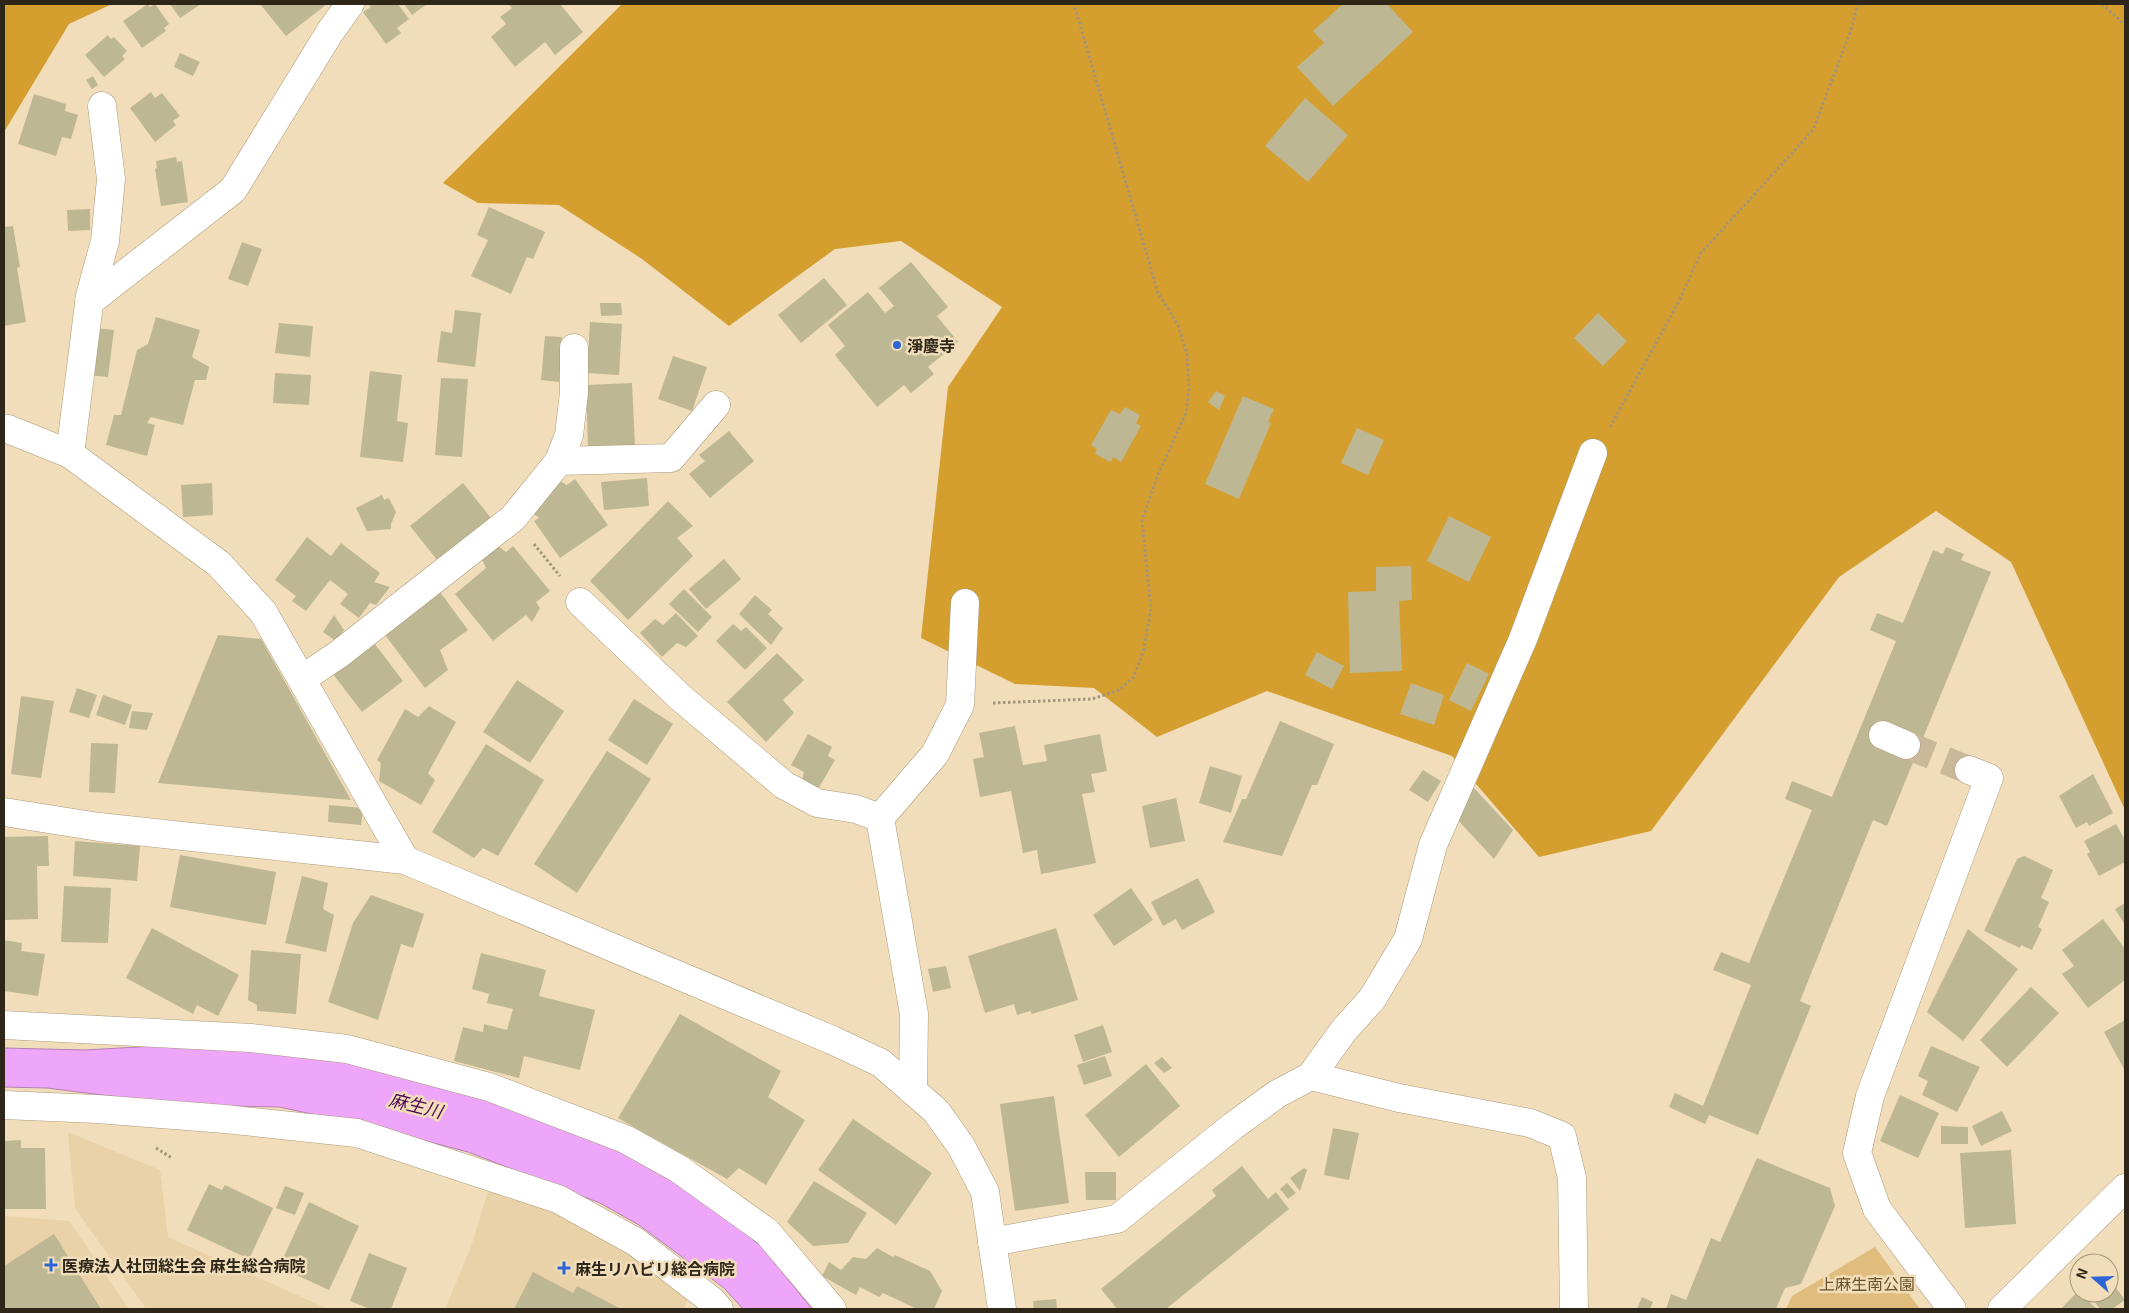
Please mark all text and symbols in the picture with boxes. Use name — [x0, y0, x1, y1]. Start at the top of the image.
place label: 淨慶寺 — [907, 336, 955, 355]
marker: 淨慶寺 — [891, 339, 903, 351]
water label: 麻生川 — [387, 1088, 447, 1123]
north arrow — [2069, 1253, 2119, 1303]
place label: 医療法人社団総生会 麻生総合病院 — [62, 1256, 305, 1275]
marker: 医療法人社団総生会 麻生総合病院 — [44, 1258, 58, 1272]
place label: 麻生リハビリ総合病院 — [575, 1259, 735, 1278]
marker: 麻生リハビリ総合病院 — [557, 1261, 571, 1275]
text: N — [2072, 1266, 2091, 1281]
park label: 上麻生南公園 — [1819, 1274, 1915, 1293]

